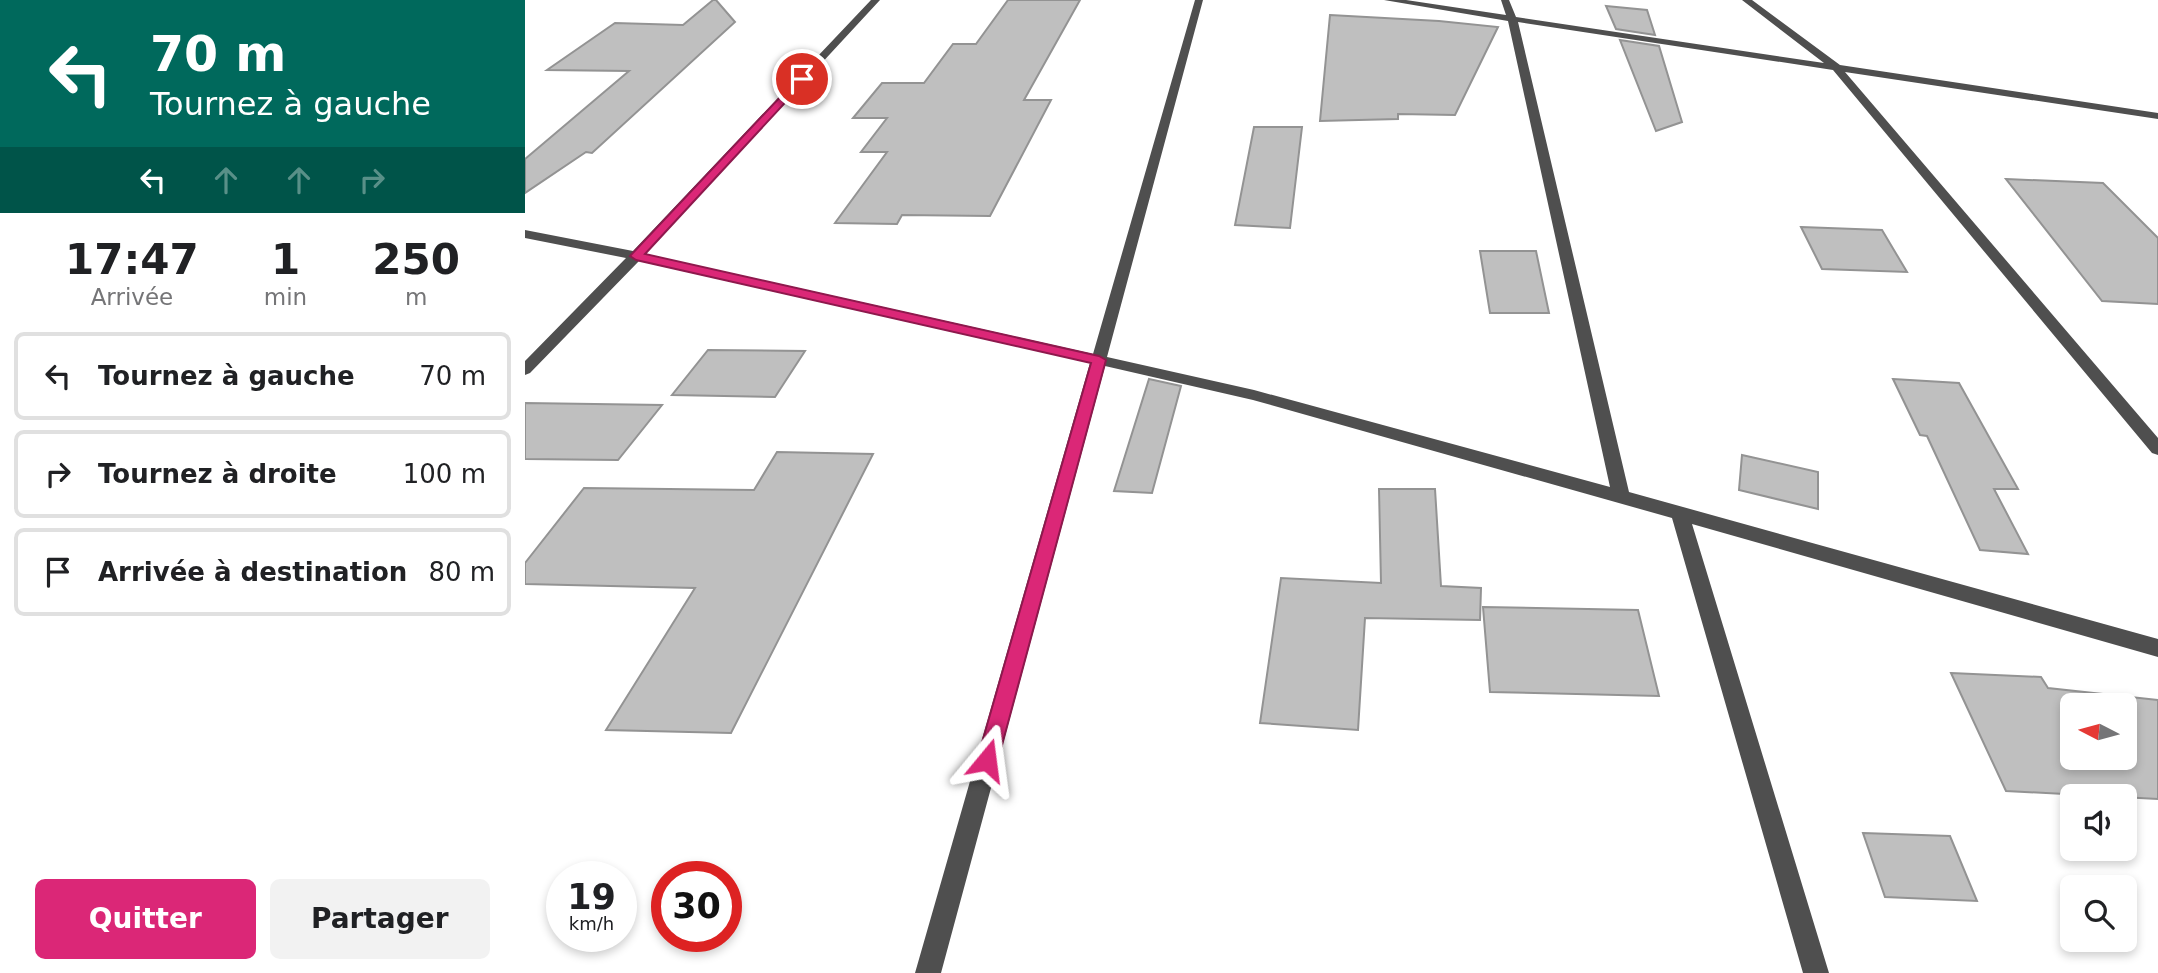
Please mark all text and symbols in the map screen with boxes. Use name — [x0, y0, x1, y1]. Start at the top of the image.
text: 70 m — [150, 26, 286, 83]
icon: left — [35, 28, 126, 119]
pin — [772, 49, 832, 109]
icon: arrive — [783, 60, 821, 98]
text: Tournez à gauche — [150, 85, 431, 123]
icon: left — [134, 161, 172, 199]
icon: ahead — [207, 161, 245, 199]
icon: ahead — [280, 161, 318, 199]
icon: right — [353, 161, 391, 199]
text: 17:47 — [65, 235, 199, 284]
text: 1 — [271, 235, 300, 284]
text: 250 — [372, 235, 460, 284]
text: Arrivée — [91, 284, 173, 310]
text: min — [264, 284, 307, 310]
text: m — [405, 284, 427, 310]
icon: left — [39, 357, 77, 395]
text: Tournez à gauche — [98, 361, 355, 391]
text: 70 m — [419, 361, 486, 391]
icon: right — [39, 455, 77, 493]
text: Tournez à droite — [98, 459, 337, 489]
text: 100 m — [403, 459, 486, 489]
icon: arrive — [39, 553, 77, 591]
text: Arrivée à destination — [98, 557, 407, 587]
text: 80 m — [428, 557, 495, 587]
north arrow — [2060, 693, 2137, 770]
map controls — [2060, 693, 2137, 952]
position arrow — [950, 723, 1024, 797]
button: sound — [2060, 784, 2137, 861]
speed limit sign: 30 — [651, 861, 742, 952]
button: search — [2060, 875, 2137, 952]
text: 19 — [567, 877, 616, 917]
button: Quitter — [35, 879, 256, 959]
button: Partager — [270, 879, 490, 959]
text: km/h — [569, 913, 614, 934]

